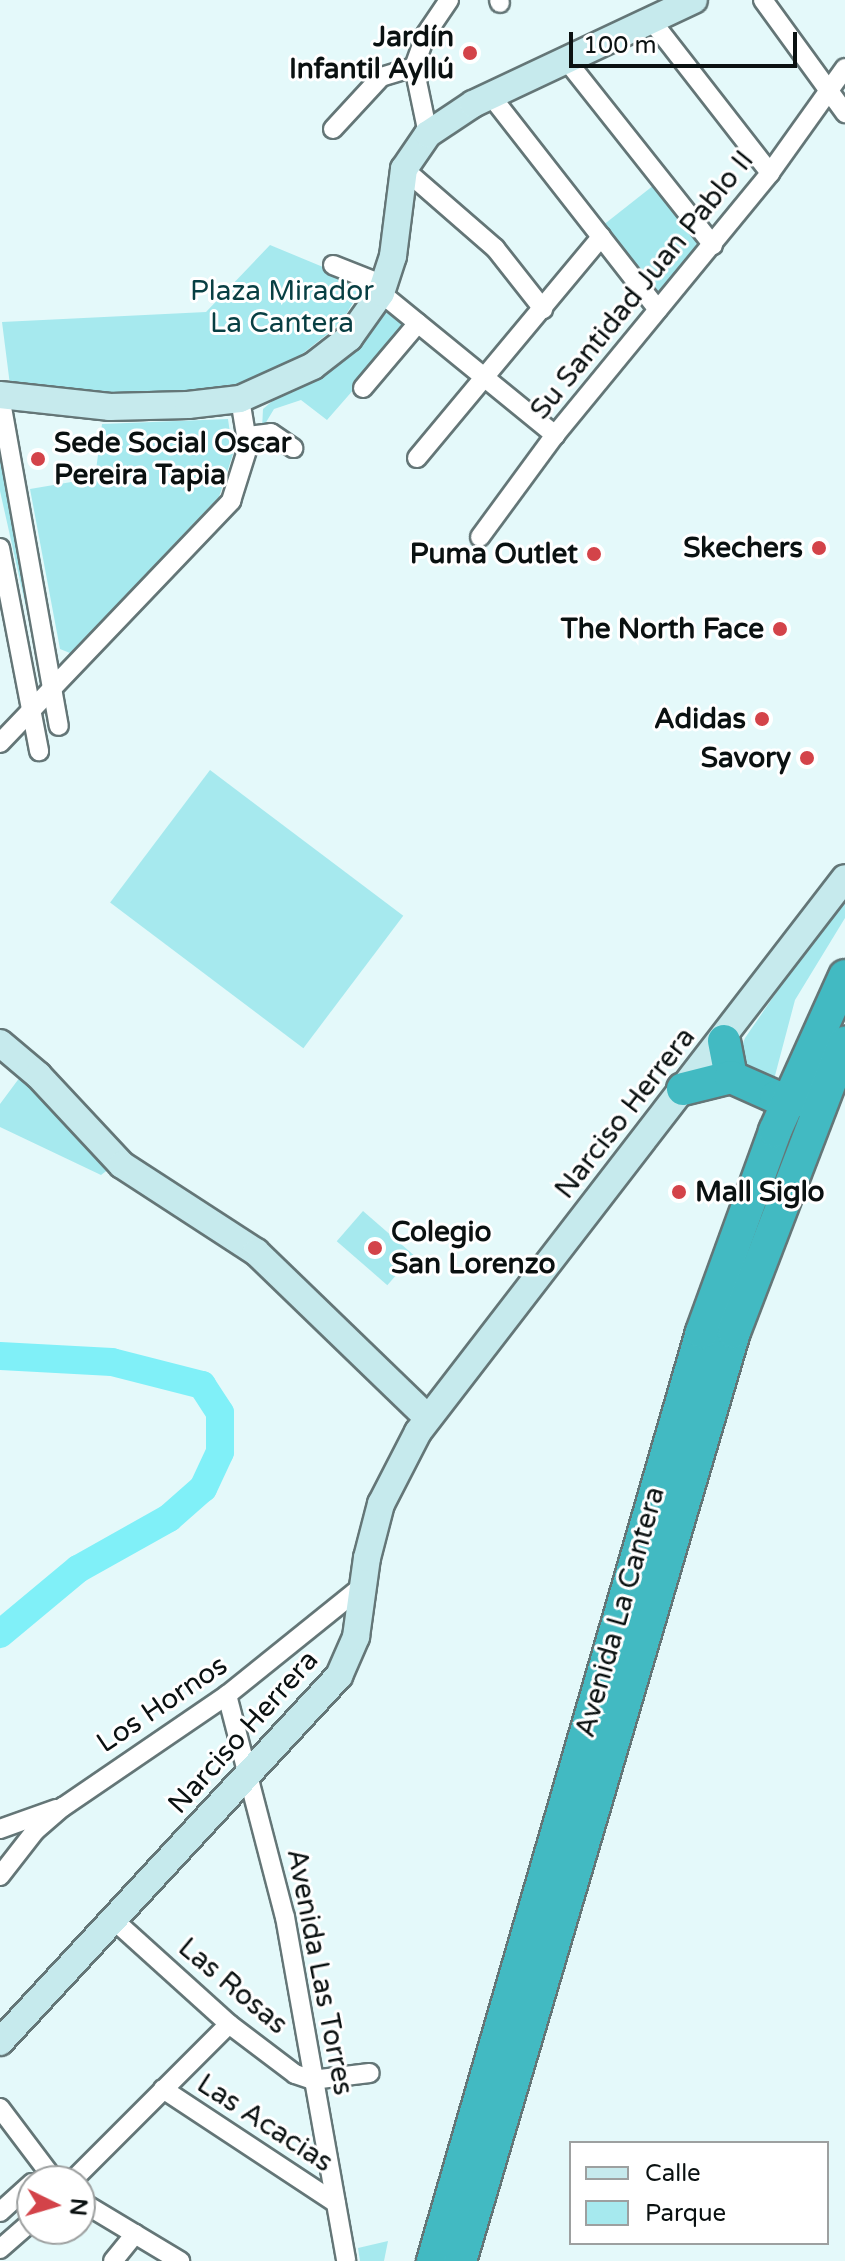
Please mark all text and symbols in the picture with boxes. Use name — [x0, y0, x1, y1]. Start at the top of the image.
scale bar — [573, 16, 801, 66]
place label: Jardín Infantil Ayllú — [289, 20, 454, 86]
text: 100 m — [583, 31, 657, 60]
marker: Jardín Infantil Ayllú — [461, 44, 479, 62]
street label: Su Santidad Juan Pablo II — [523, 144, 761, 426]
park label: Plaza Mirador La Cantera — [190, 274, 374, 340]
place label: Sede Social Oscar Pereira Tapia — [54, 426, 291, 492]
marker: Sede Social Oscar Pereira Tapia — [29, 450, 47, 468]
place label: Skechers — [683, 531, 803, 565]
place label: Puma Outlet — [410, 537, 578, 571]
marker: Skechers — [810, 539, 828, 557]
marker: Puma Outlet — [585, 545, 603, 563]
place label: The North Face — [561, 612, 764, 646]
marker: The North Face — [771, 620, 789, 638]
place label: Adidas — [654, 702, 746, 736]
marker: Adidas — [753, 710, 771, 728]
place label: Savory — [701, 741, 791, 775]
marker: Savory — [798, 749, 816, 767]
street label: Narciso Herrera — [548, 1021, 702, 1205]
place label: Mall Siglo — [695, 1175, 825, 1209]
marker: Mall Siglo — [670, 1183, 688, 1201]
place label: Colegio San Lorenzo — [391, 1215, 556, 1281]
marker: Colegio San Lorenzo — [366, 1239, 384, 1257]
street label: Avenida La Cantera — [568, 1483, 672, 1741]
street label: Narciso Herrera — [161, 1643, 325, 1821]
street label: Los Hornos — [90, 1648, 234, 1760]
street label: Avenida Las Torres — [280, 1846, 360, 2098]
street label: Las Rosas — [172, 1931, 294, 2041]
street label: Las Acacias — [191, 2067, 339, 2179]
legend — [569, 2141, 829, 2245]
text: Calle — [645, 2159, 701, 2188]
north arrow — [16, 2165, 96, 2245]
text: N — [64, 2197, 92, 2217]
text: Parque — [645, 2199, 726, 2228]

